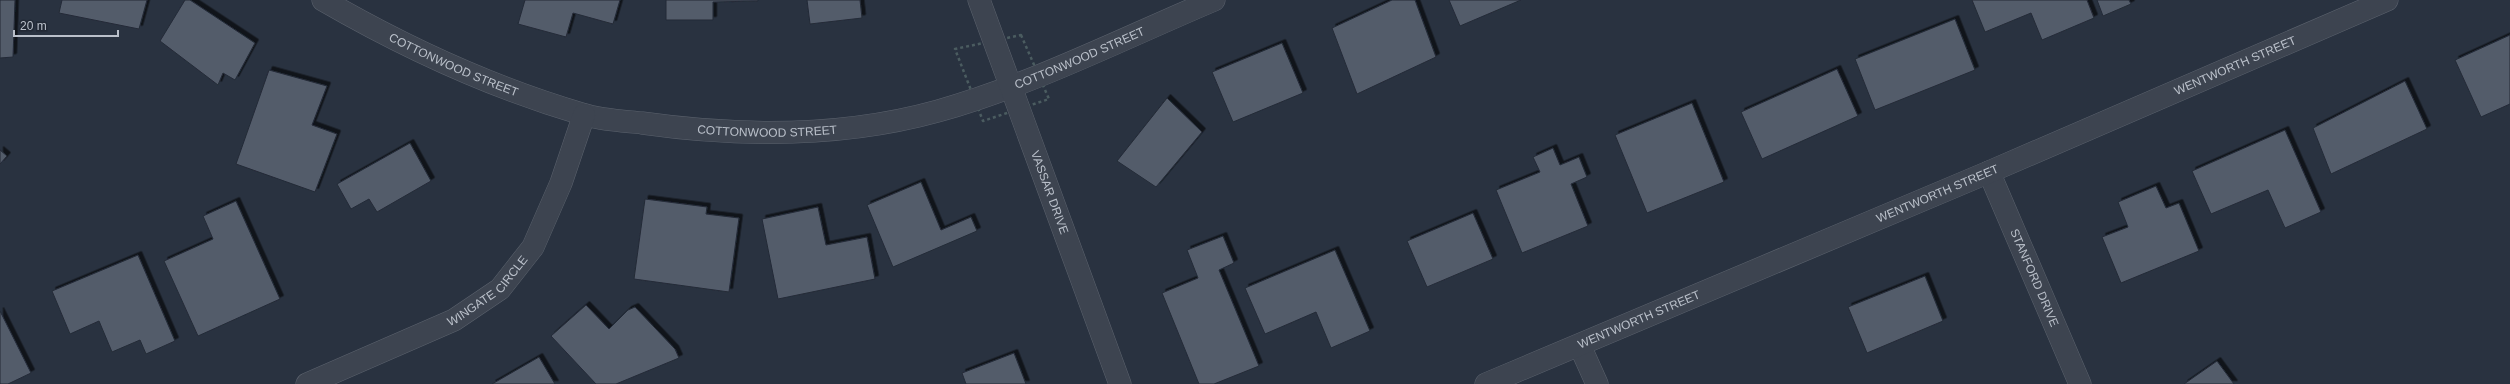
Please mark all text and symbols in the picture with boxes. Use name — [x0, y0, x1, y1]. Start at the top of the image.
scale bar — [14, 12, 118, 38]
text: 20 m — [20, 19, 47, 33]
street label: COTTONWOOD STREET — [1012, 24, 1147, 92]
street label: COTTONWOOD STREET — [387, 30, 521, 100]
street label: WENTWORTH STREET — [2172, 33, 2299, 98]
street label: COTTONWOOD STREET — [697, 122, 838, 140]
street label: VASSAR DRIVE — [1028, 149, 1071, 236]
street label: WENTWORTH STREET — [1874, 161, 2001, 226]
street label: STANFORD DRIVE — [2007, 227, 2062, 329]
street label: WINGATE CIRCLE — [445, 253, 531, 329]
street label: WENTWORTH STREET — [1576, 287, 1703, 351]

